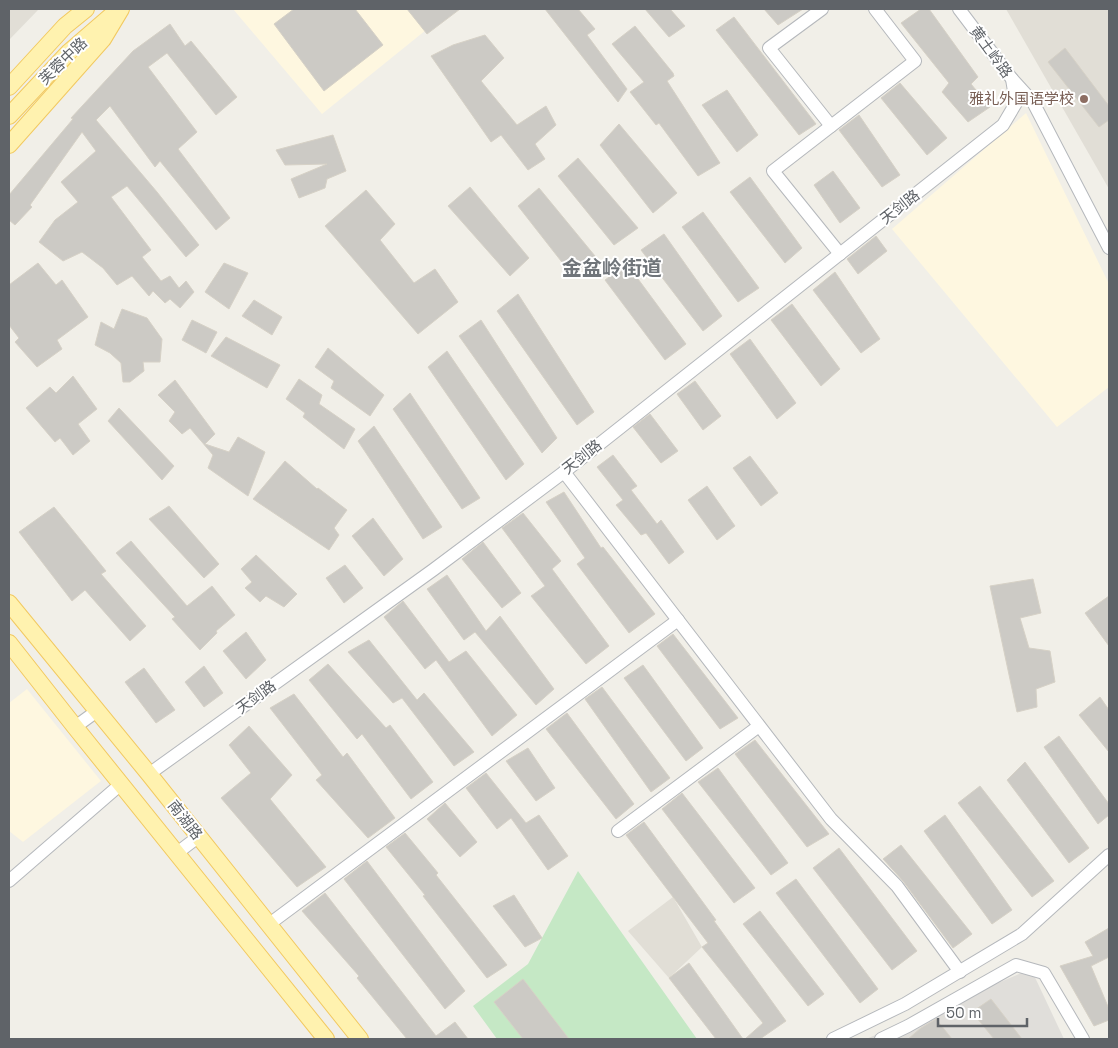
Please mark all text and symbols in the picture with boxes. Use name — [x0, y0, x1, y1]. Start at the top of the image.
street label: 黄土岭路 — [966, 22, 1017, 82]
street label: 芙蓉中路 — [34, 33, 91, 88]
place label: 雅礼外国语学校 — [969, 89, 1074, 108]
marker: 雅礼外国语学校 — [1078, 93, 1090, 105]
street label: 天剑路 — [876, 185, 923, 228]
district label: 金盆岭街道 — [562, 255, 662, 281]
street label: 天剑路 — [558, 435, 605, 478]
street label: 天剑路 — [232, 676, 279, 718]
street label: 南湖路 — [164, 796, 207, 843]
scale bar — [938, 996, 1027, 1028]
text: 50 m — [946, 1003, 981, 1022]

